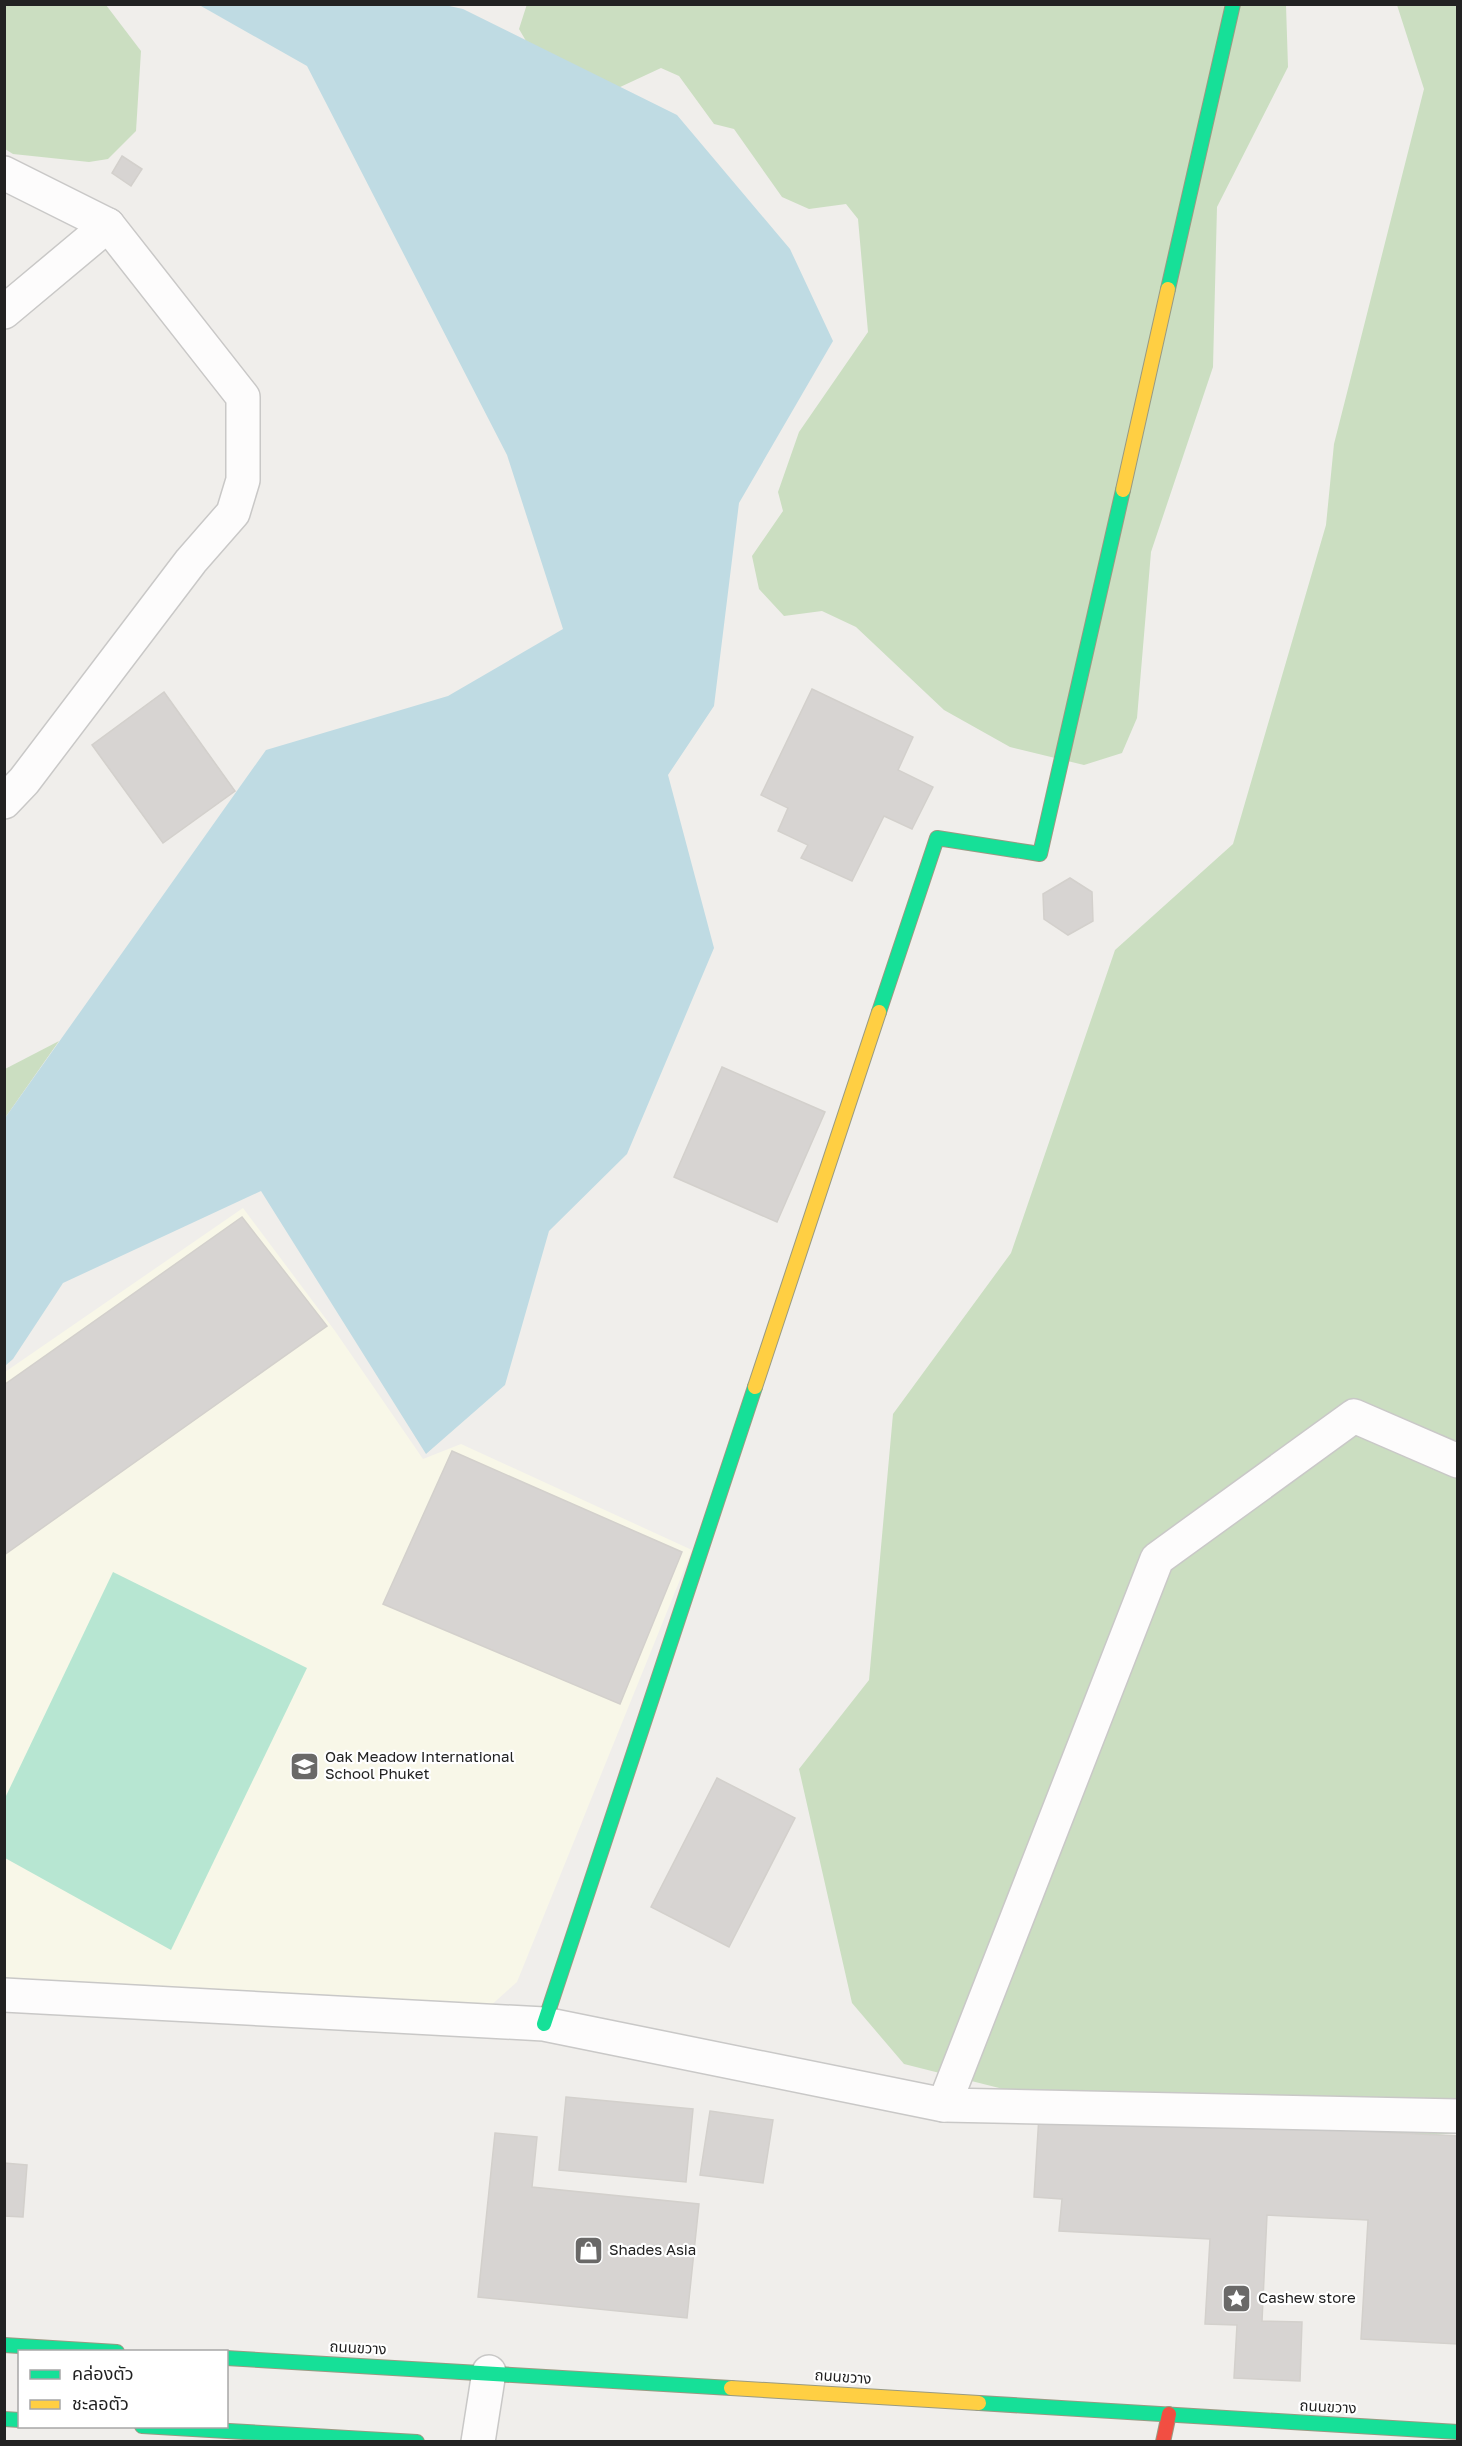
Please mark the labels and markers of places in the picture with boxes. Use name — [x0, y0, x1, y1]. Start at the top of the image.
place label: Oak Meadow International School Phuket — [325, 1747, 514, 1782]
school or university icon: Oak Meadow International School Phuket — [288, 1750, 320, 1782]
shop icon: Shades Asia — [572, 2234, 604, 2266]
place label: Shades Asia — [609, 2240, 696, 2258]
place icon: Cashew store — [1221, 2282, 1253, 2314]
place label: Cashew store — [1258, 2288, 1356, 2306]

